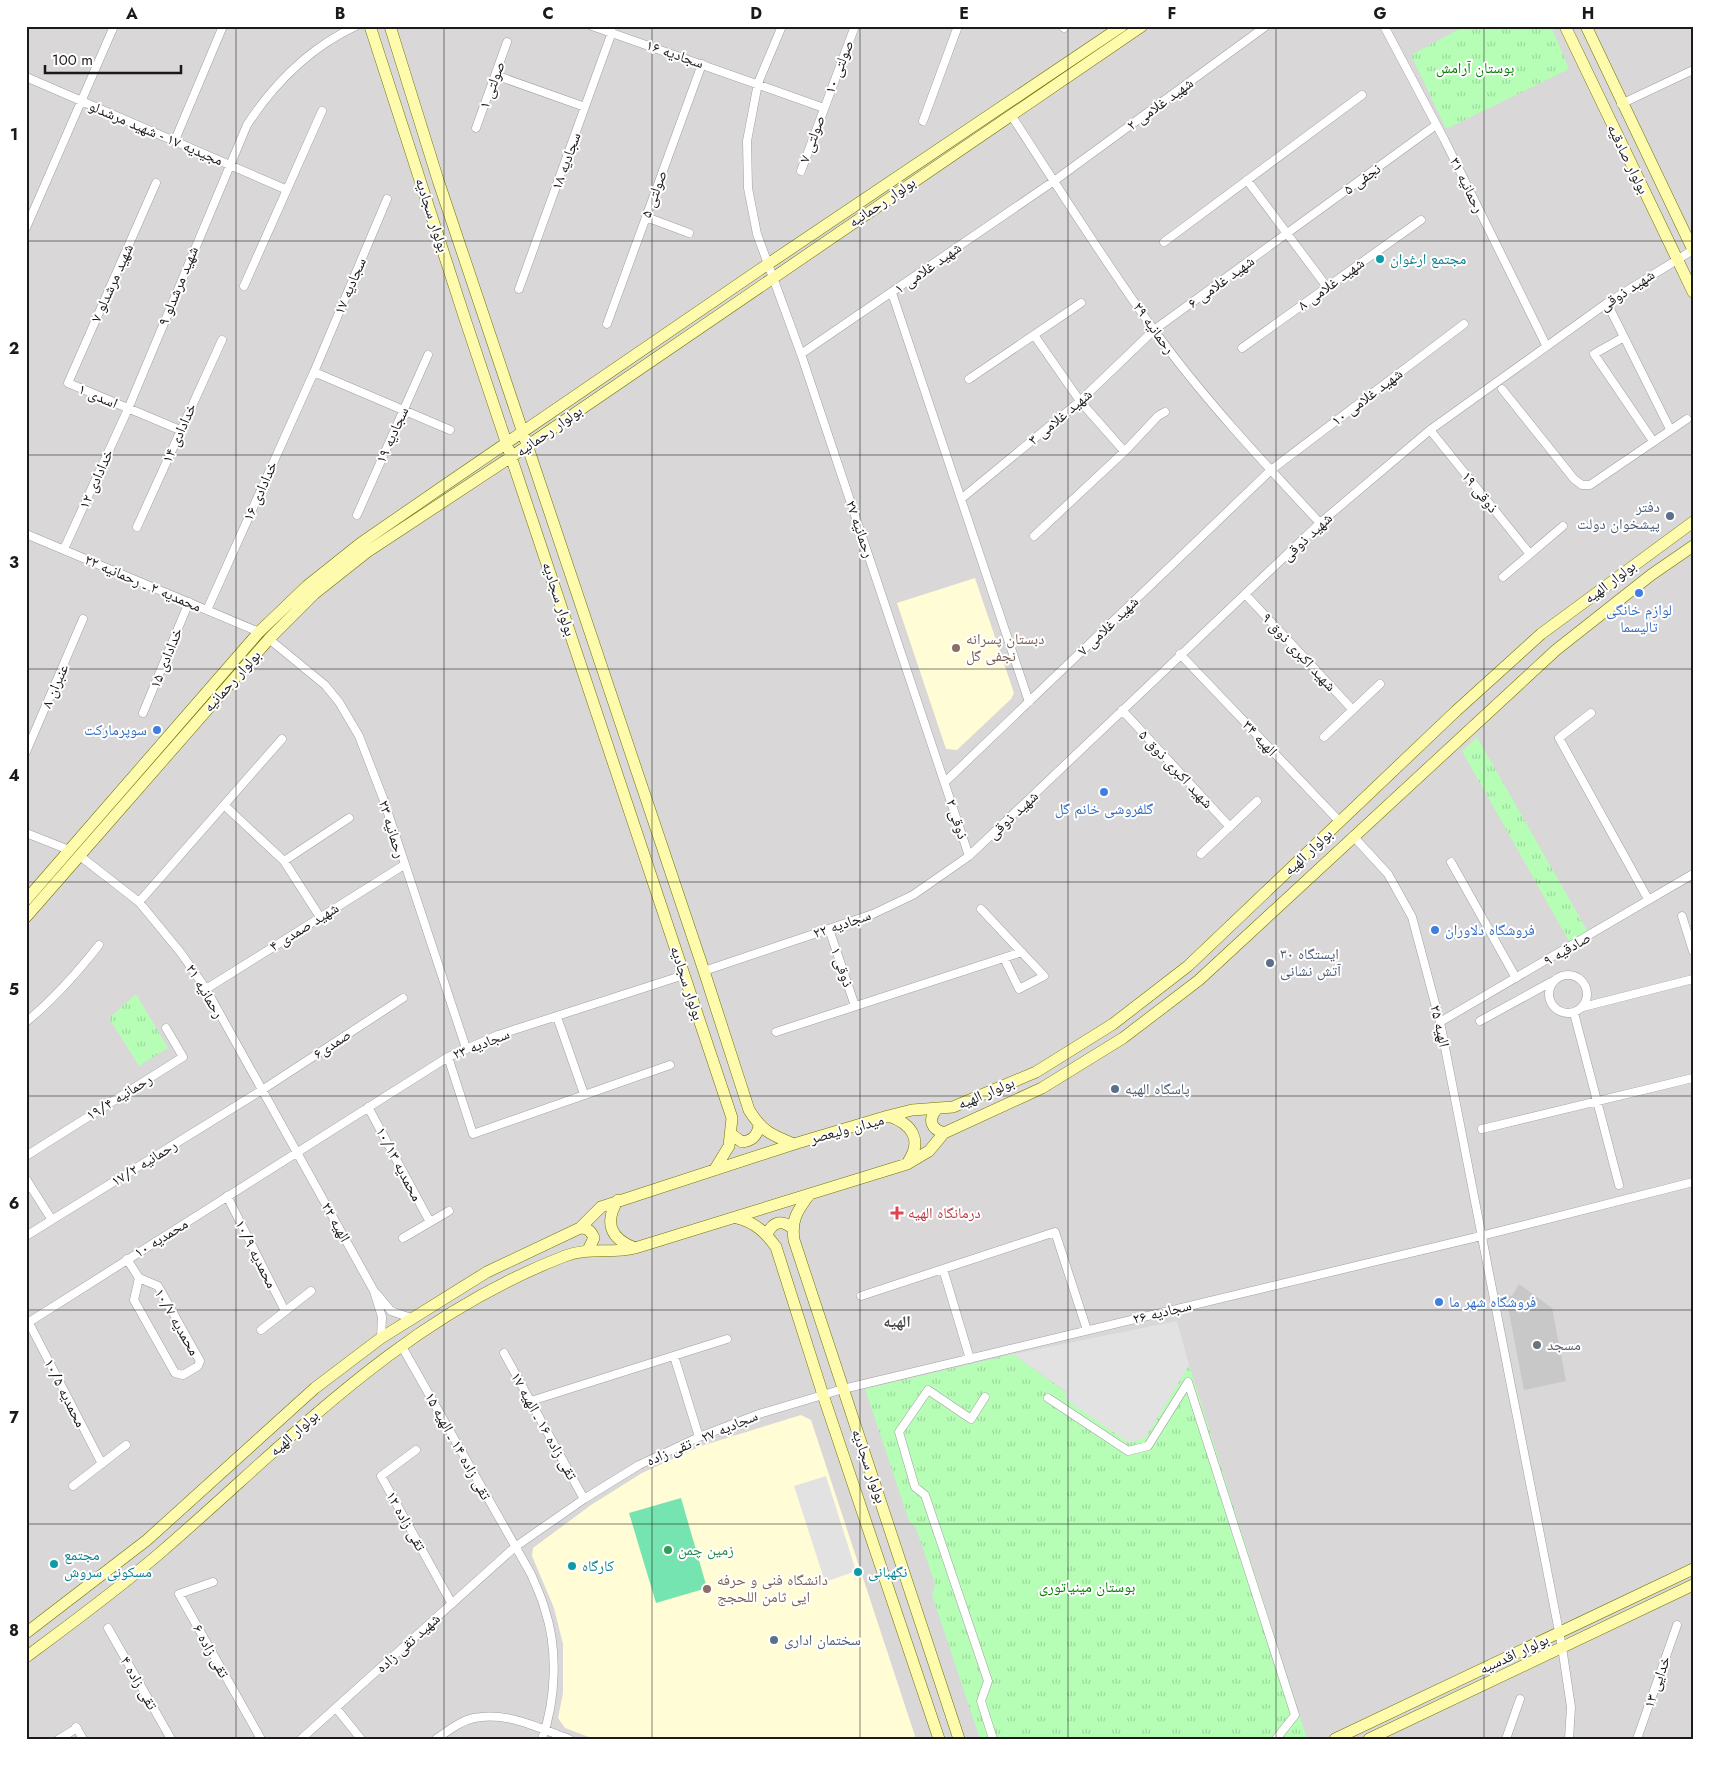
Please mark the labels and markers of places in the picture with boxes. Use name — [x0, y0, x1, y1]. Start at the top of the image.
place label: مجتمع ارغوان — [1390, 248, 1467, 270]
marker: مجتمع ارغوان — [1374, 253, 1386, 265]
place label: دفتر پیشخوان دولت — [1577, 496, 1660, 535]
marker: دفتر پیشخوان دولت — [1664, 510, 1676, 522]
marker: لوازم خانگی تالیسما — [1633, 587, 1645, 599]
place label: لوازم خانگی تالیسما — [1606, 599, 1672, 638]
place label: دبستان پسرانه نجفی گل — [966, 628, 1044, 667]
marker: دبستان پسرانه نجفی گل — [950, 642, 962, 654]
place label: سوپرمارکت — [84, 719, 147, 741]
marker: سوپرمارکت — [151, 724, 163, 736]
marker: گلفروشی خانم گل — [1098, 786, 1110, 798]
place label: گلفروشی خانم گل — [1055, 798, 1154, 820]
place label: فروشگاه دلاوران — [1445, 919, 1535, 941]
marker: فروشگاه دلاوران — [1429, 924, 1441, 936]
place label: ایستگاه ۳۰ آتش نشانی — [1280, 943, 1342, 982]
marker: ایستگاه ۳۰ آتش نشانی — [1264, 957, 1276, 969]
place label: پاسگاه الهیه — [1125, 1078, 1190, 1100]
marker: پاسگاه الهیه — [1109, 1083, 1121, 1095]
place label: درمانگاه الهیه — [908, 1202, 981, 1224]
marker: درمانگاه الهیه — [890, 1206, 904, 1220]
place label: فروشگاه شهر ما — [1449, 1291, 1536, 1313]
marker: فروشگاه شهر ما — [1433, 1296, 1445, 1308]
place label: مسجد — [1547, 1334, 1581, 1356]
marker: مسجد — [1531, 1339, 1543, 1351]
place label: زمین چمن — [678, 1539, 734, 1561]
place label: مجتمع مسکونی سروش — [64, 1544, 152, 1583]
marker: زمین چمن — [662, 1544, 674, 1556]
place label: کارگاه — [582, 1555, 614, 1577]
marker: مجتمع مسکونی سروش — [48, 1558, 60, 1570]
marker: کارگاه — [566, 1560, 578, 1572]
place label: نگهبانی — [868, 1561, 907, 1583]
marker: نگهبانی — [852, 1566, 864, 1578]
place label: دانشگاه فنی و حرفه ایی ثامن اللحجج — [717, 1569, 828, 1608]
marker: دانشگاه فنی و حرفه ایی ثامن اللحجج — [701, 1583, 713, 1595]
place label: سختمان اداری — [784, 1629, 861, 1651]
marker: سختمان اداری — [768, 1634, 780, 1646]

